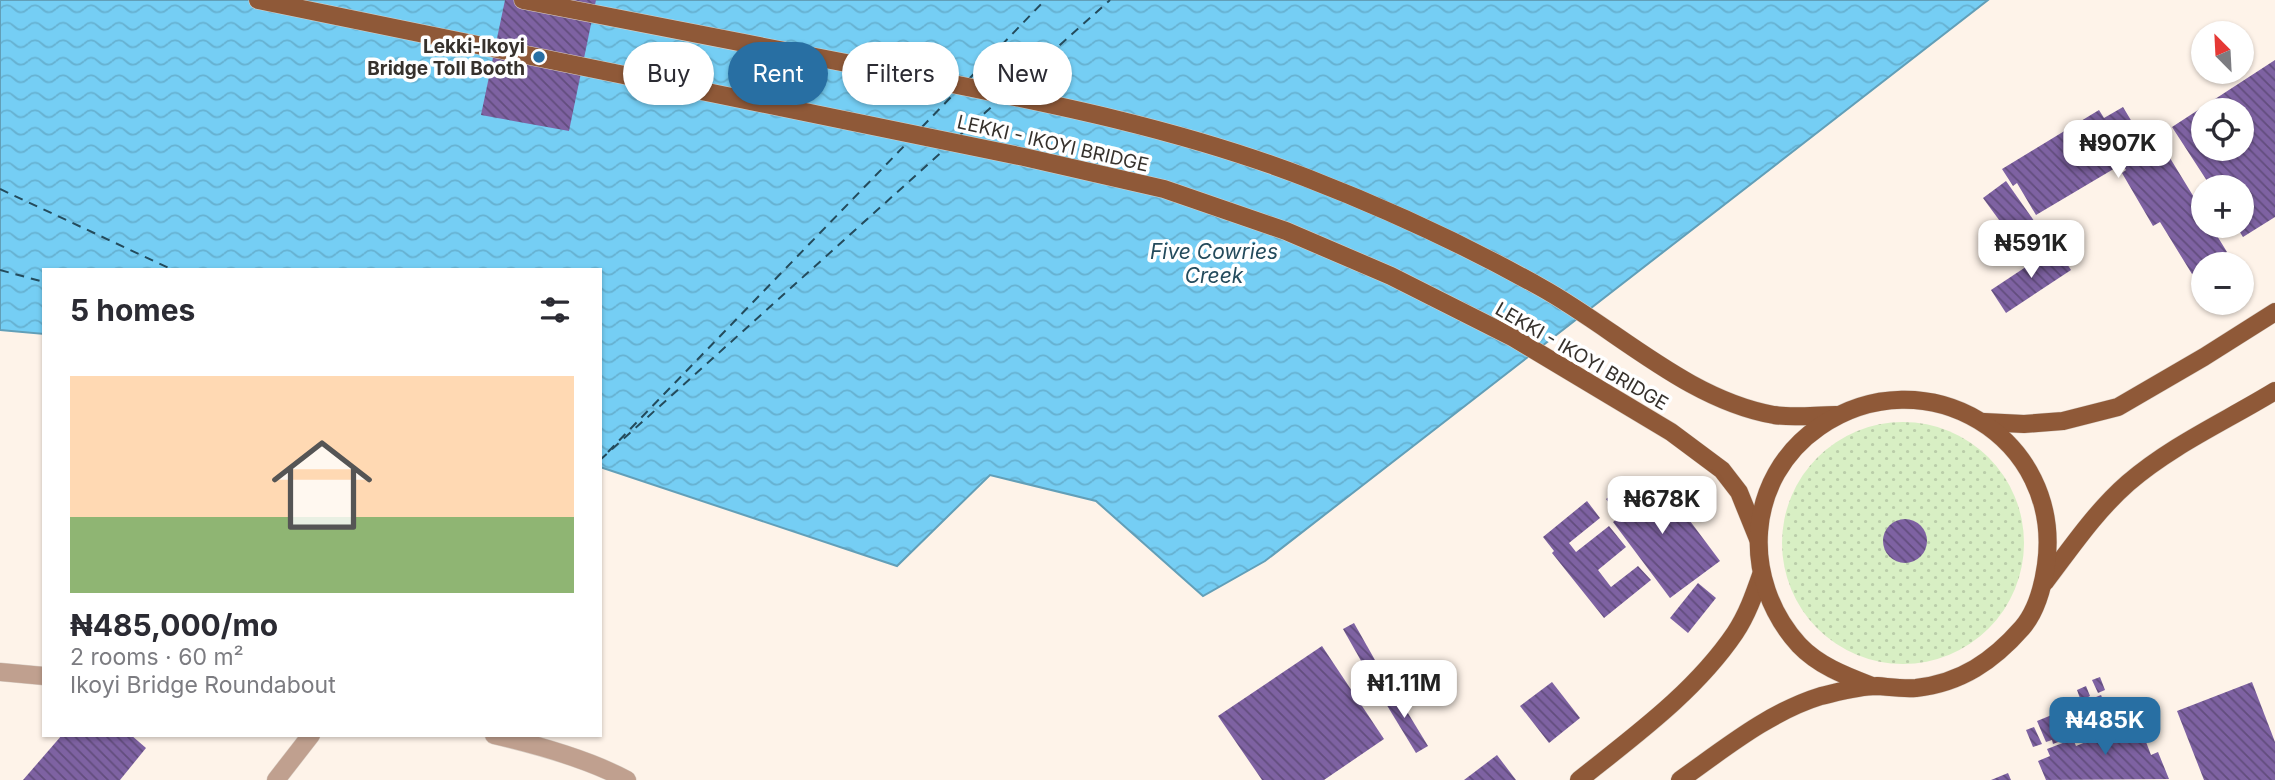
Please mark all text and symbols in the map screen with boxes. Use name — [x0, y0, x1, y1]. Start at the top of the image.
north arrow — [2191, 21, 2254, 84]
map controls — [2191, 21, 2254, 315]
place label: Lekki-Ikoyi Bridge Toll Booth — [367, 35, 525, 80]
chip: Buy — [623, 42, 714, 105]
chip: Rent — [728, 42, 828, 105]
chip: Filters — [842, 42, 959, 105]
chip: New — [973, 42, 1072, 105]
marker: Lekki-Ikoyi Bridge Toll Booth — [531, 49, 547, 65]
button: locate — [2191, 98, 2254, 161]
street label: LEKKI - IKOYI BRIDGE — [955, 110, 1151, 177]
pin: ₦907K — [2069, 120, 2167, 180]
text: ₦907K — [2079, 129, 2157, 157]
button: + — [2191, 175, 2254, 238]
pin: ₦591K — [1982, 220, 2080, 280]
text: ₦591K — [1994, 229, 2068, 257]
water label: Five Cowries Creek — [1150, 239, 1278, 288]
button: − — [2191, 252, 2254, 315]
icon: filters — [536, 291, 574, 329]
text: 5 homes — [70, 292, 195, 328]
street label: LEKKI - IKOYI BRIDGE — [1491, 298, 1672, 415]
icon: home — [259, 422, 385, 548]
pin: ₦678K — [1613, 476, 1711, 536]
text: ₦678K — [1624, 485, 1700, 513]
text: ₦485,000/mo — [70, 607, 278, 643]
text: 2 rooms · 60 m² — [70, 643, 244, 671]
pin: ₦1.11M — [1347, 660, 1461, 720]
text: ₦1.11M — [1367, 669, 1441, 697]
text: Ikoyi Bridge Roundabout — [70, 671, 336, 699]
pin: ₦485K — [2056, 698, 2154, 757]
text: ₦485K — [2065, 706, 2145, 734]

